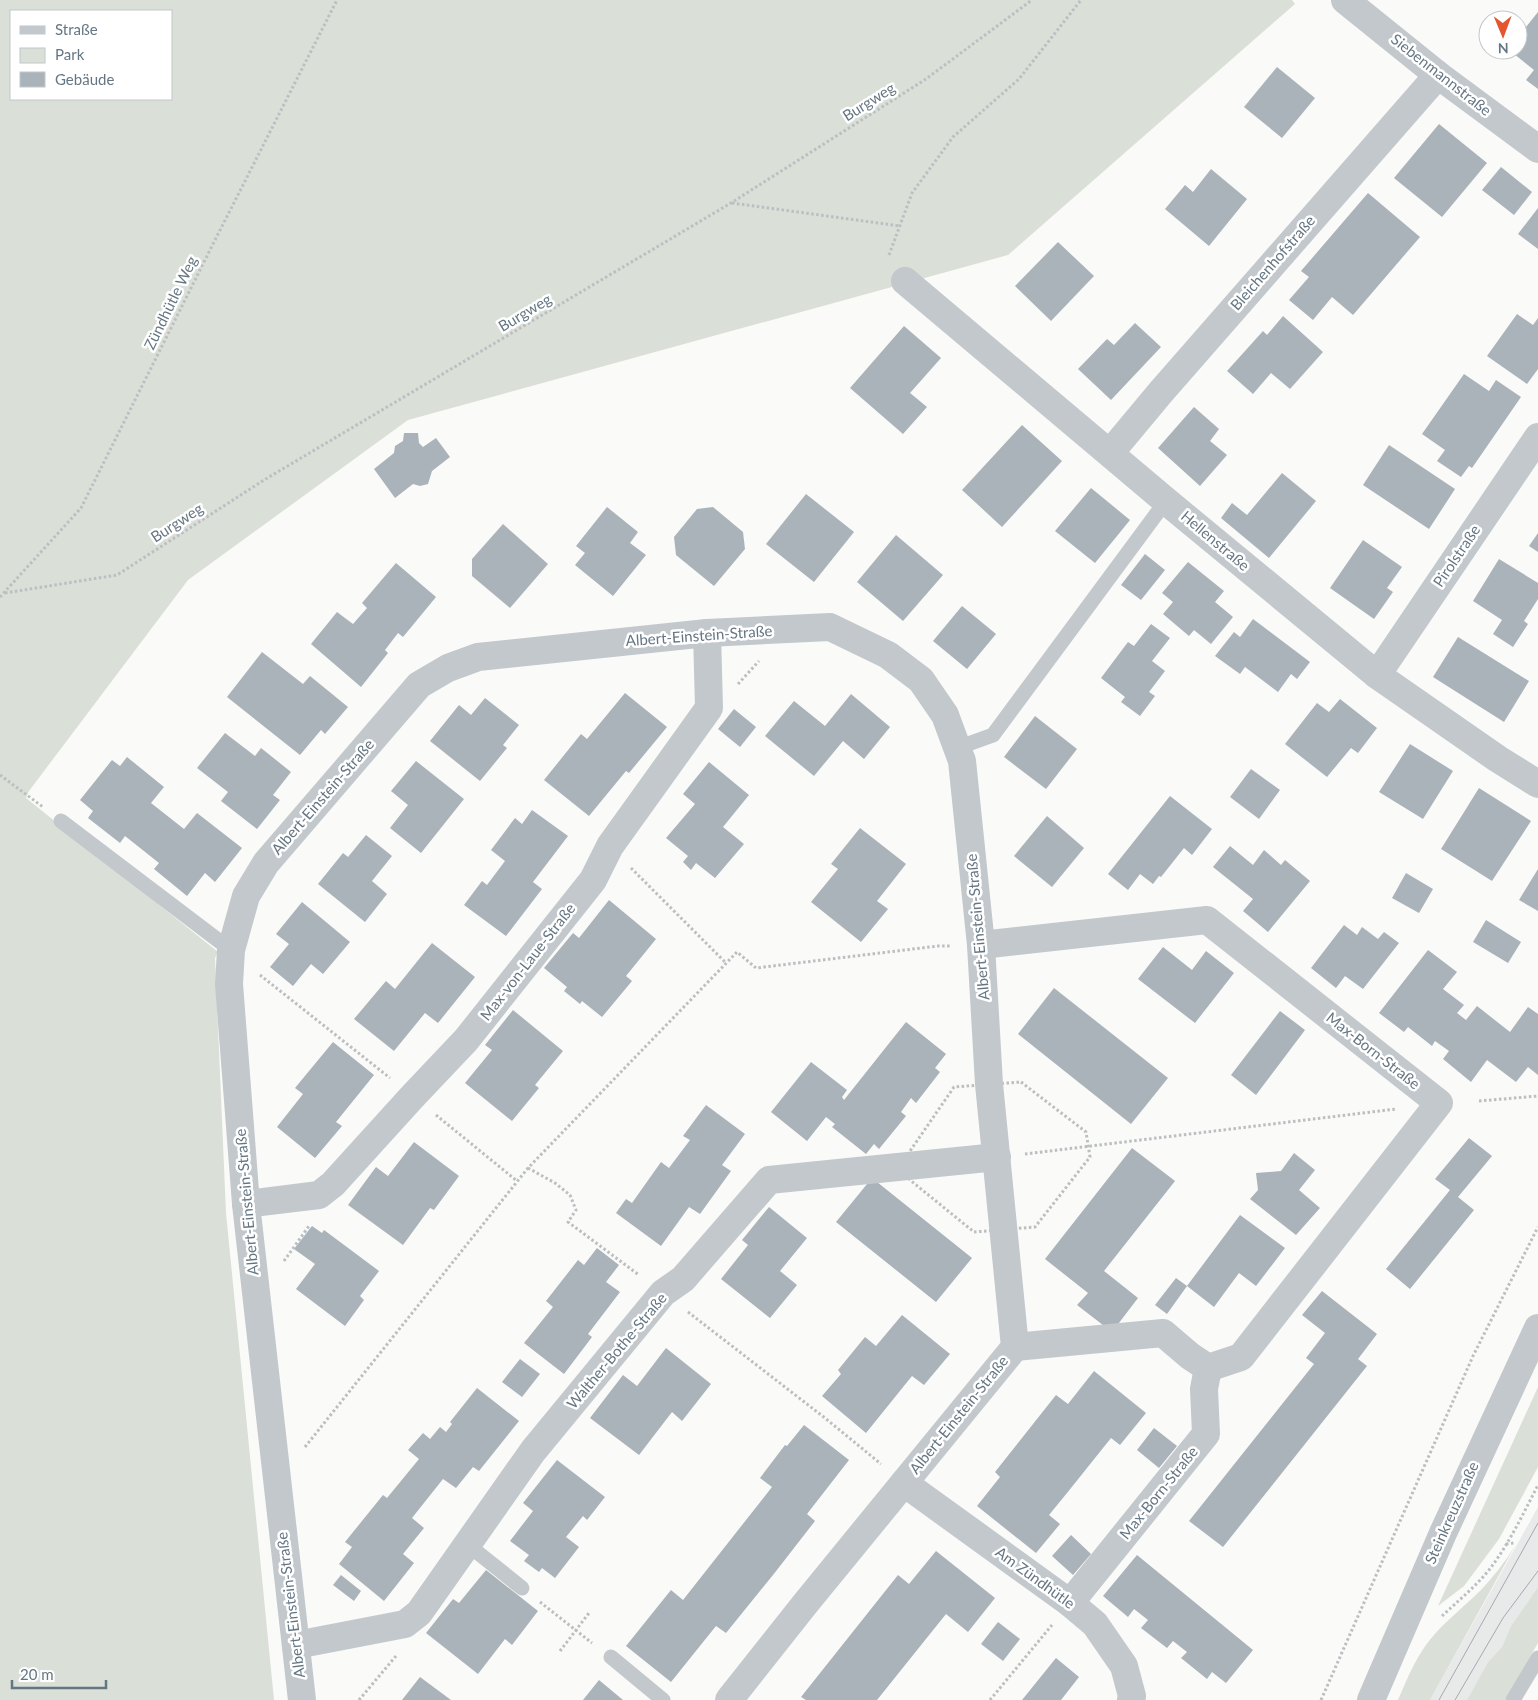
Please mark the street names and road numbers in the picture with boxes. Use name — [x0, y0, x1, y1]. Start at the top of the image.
street label: Siebenmannstraße — [1388, 30, 1495, 119]
street label: Burgweg — [839, 78, 898, 124]
street label: Bleichenhofstraße — [1226, 211, 1318, 313]
street label: Zündhütle Weg — [140, 253, 201, 352]
street label: Burgweg — [495, 289, 554, 335]
street label: Burgweg — [147, 499, 206, 546]
street label: Hellenstraße — [1178, 506, 1254, 574]
street label: Pirolstraße — [1429, 521, 1484, 590]
street label: Albert-Einstein-Straße — [625, 621, 773, 649]
street label: Albert-Einstein-Straße — [267, 735, 377, 858]
street label: Albert-Einstein-Straße — [962, 853, 992, 1001]
street label: Max-von-Laue-Straße — [476, 899, 579, 1023]
street label: Max-Born-Straße — [1323, 1008, 1424, 1092]
street label: Albert-Einstein-Straße — [231, 1128, 261, 1276]
street label: Walther-Bothe-Straße — [562, 1289, 670, 1412]
street label: Albert-Einstein-Straße — [905, 1352, 1011, 1477]
street label: Max-Born-Straße — [1115, 1442, 1201, 1542]
street label: Steinkreuzstraße — [1420, 1459, 1482, 1567]
street label: Albert-Einstein-Straße — [272, 1531, 308, 1679]
street label: Am Zündhütle — [992, 1542, 1079, 1612]

